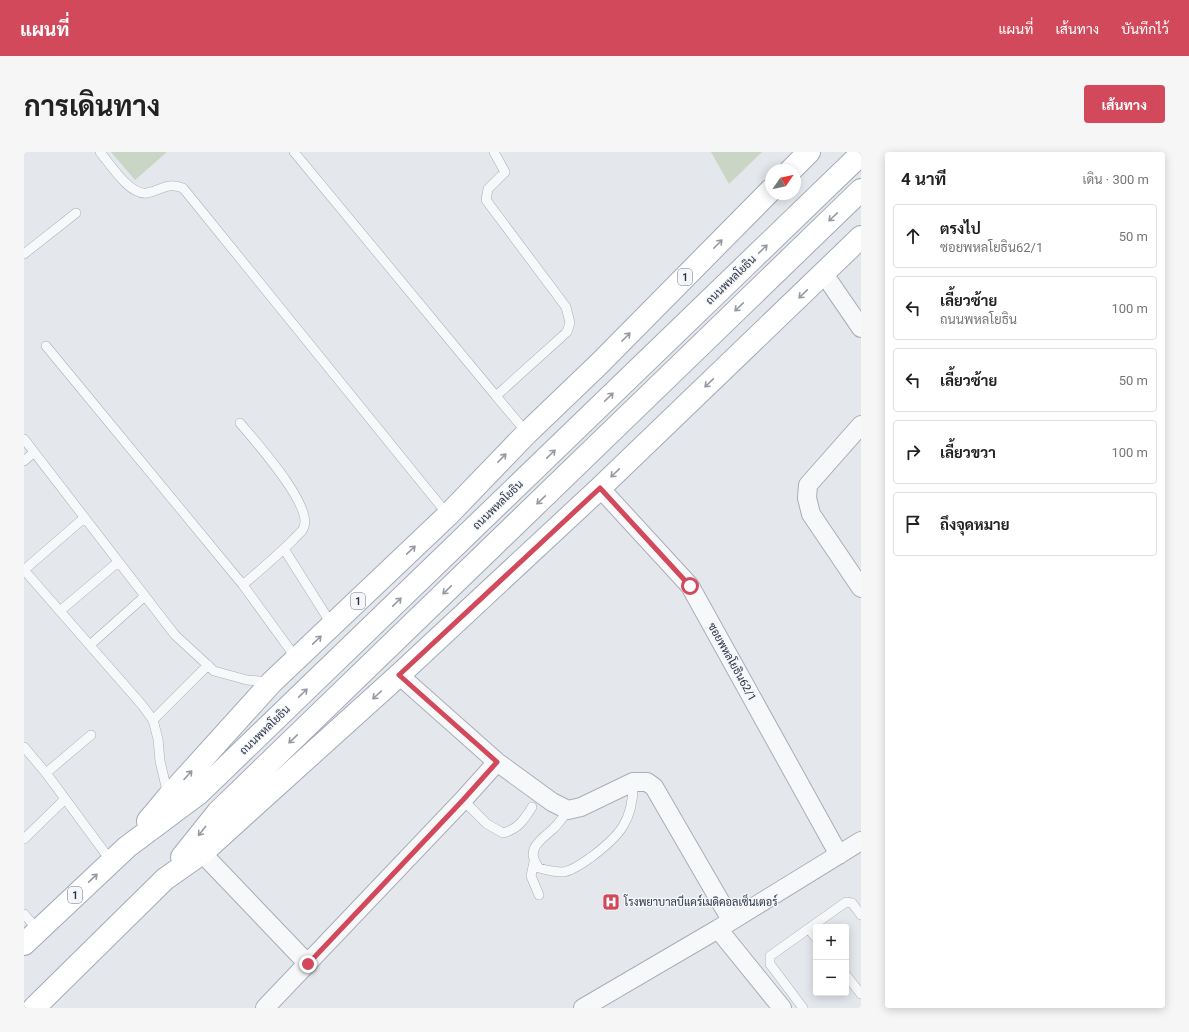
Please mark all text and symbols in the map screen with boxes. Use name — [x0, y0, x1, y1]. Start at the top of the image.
text: แผนที่ — [20, 18, 69, 41]
text: แผนที่ — [998, 21, 1033, 37]
text: เส้นทาง — [1055, 21, 1099, 37]
text: บันทึกไว้ — [1121, 21, 1169, 37]
button: เส้นทาง — [1084, 85, 1165, 123]
text: การเดินทาง — [24, 90, 160, 123]
north arrow — [765, 164, 801, 200]
text: 4 นาที — [901, 169, 946, 189]
text: เดิน · 300 m — [1083, 172, 1149, 187]
one-way arrow — [828, 212, 838, 222]
text: ตรงไป — [940, 220, 981, 238]
icon: ahead — [902, 225, 924, 247]
text: 50 m — [1119, 229, 1148, 244]
one-way arrow — [713, 239, 723, 249]
text: ซอยพหลโยธิน62/1 — [940, 240, 1043, 255]
one-way arrow — [758, 244, 768, 254]
street label: ถนนพหลโยธิน — [702, 251, 759, 307]
road number: 1 — [678, 269, 692, 285]
one-way arrow — [798, 289, 808, 299]
text: เลี้ยวซ้าย — [940, 292, 997, 310]
icon: left — [902, 297, 924, 319]
text: 100 m — [1111, 301, 1148, 316]
one-way arrow — [734, 303, 745, 312]
text: ถนนพหลโยธิน — [940, 312, 1017, 327]
one-way arrow — [621, 332, 631, 342]
icon: left — [902, 369, 924, 391]
text: เลี้ยวซ้าย — [940, 372, 997, 390]
text: 50 m — [1119, 373, 1148, 388]
one-way arrow — [704, 379, 714, 388]
one-way arrow — [604, 392, 614, 402]
icon: right — [902, 441, 924, 463]
text: เลี้ยวขวา — [940, 444, 996, 462]
text: 100 m — [1111, 445, 1148, 460]
one-way arrow — [546, 449, 556, 459]
one-way arrow — [497, 453, 507, 463]
one-way arrow — [610, 468, 620, 478]
street label: ถนนพหลโยธิน — [469, 476, 526, 532]
one-way arrow — [536, 495, 546, 504]
icon: arrive — [902, 513, 924, 535]
text: ถึงจุดหมาย — [940, 516, 1010, 534]
one-way arrow — [406, 546, 416, 555]
route start — [681, 577, 699, 595]
one-way arrow — [442, 585, 452, 595]
road number: 1 — [351, 593, 365, 609]
one-way arrow — [392, 598, 402, 607]
street label: ซอยพหลโยธิน62/1 — [705, 620, 761, 703]
one-way arrow — [312, 635, 322, 645]
one-way arrow — [298, 688, 308, 698]
one-way arrow — [371, 691, 382, 700]
street label: ถนนพหลโยธิน — [236, 701, 293, 757]
one-way arrow — [288, 734, 298, 744]
one-way arrow — [183, 770, 192, 780]
one-way arrow — [198, 826, 206, 837]
one-way arrow — [88, 873, 98, 883]
road number: 1 — [68, 887, 82, 903]
hospital icon: โรงพยาบาลบีแคร์เมดิคอลเซ็นเตอร์ — [601, 892, 621, 912]
place label: โรงพยาบาลบีแคร์เมดิคอลเซ็นเตอร์ — [623, 893, 777, 909]
map controls — [813, 924, 849, 996]
button: + — [813, 924, 849, 960]
route end — [299, 955, 317, 973]
button: − — [813, 960, 849, 996]

